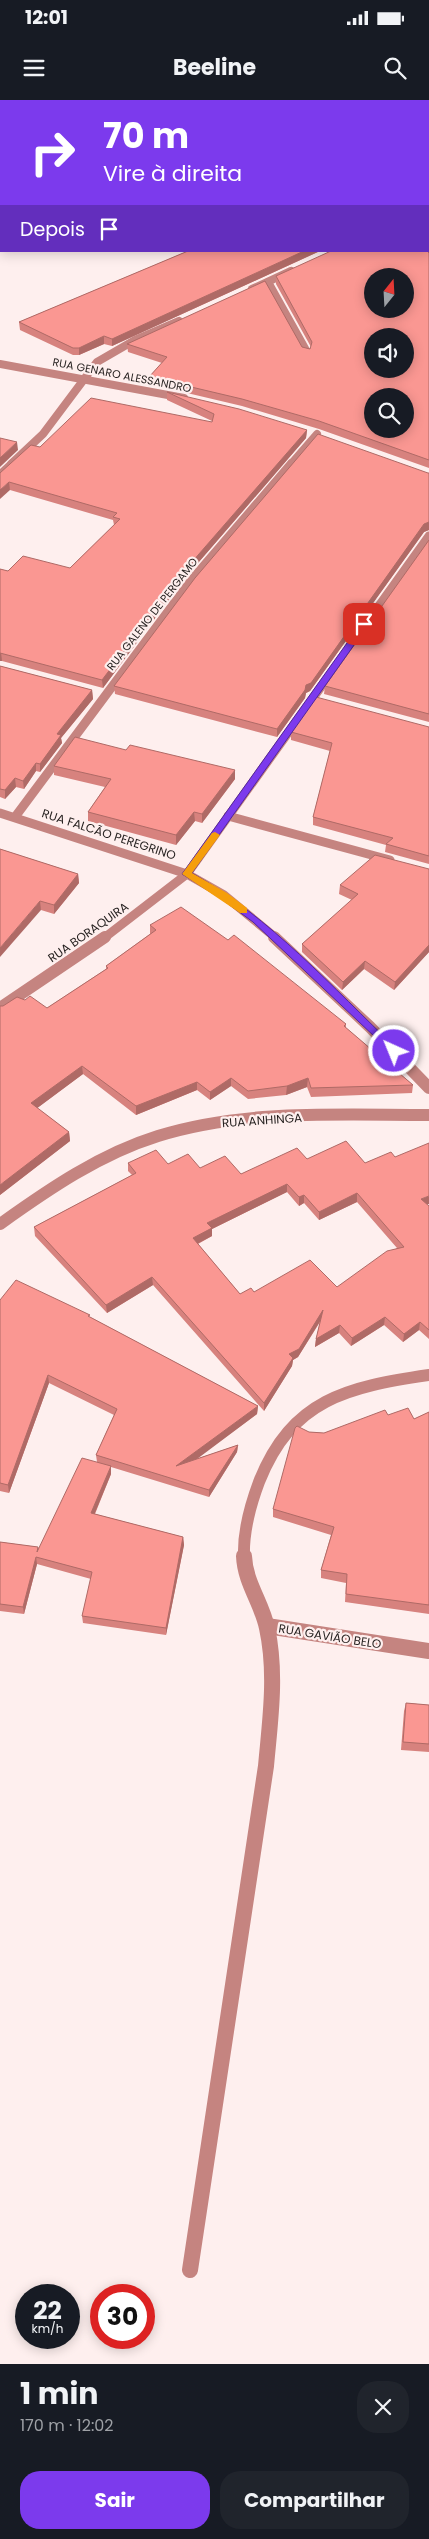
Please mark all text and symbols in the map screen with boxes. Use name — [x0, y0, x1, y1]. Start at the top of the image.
text: 12:01 — [25, 4, 68, 31]
text: Beeline — [173, 52, 256, 83]
icon: menu — [20, 54, 48, 82]
icon: search — [381, 54, 409, 82]
text: 70 m — [103, 111, 189, 160]
icon: right — [20, 120, 85, 185]
text: Vire à direita — [103, 158, 242, 189]
icon: arrive — [95, 215, 123, 243]
text: Depois — [20, 216, 85, 243]
north arrow — [364, 268, 414, 318]
map controls — [364, 268, 414, 438]
button: sound — [364, 328, 414, 378]
street label: RUA GENARO ALESSANDRO — [51, 354, 193, 396]
button: search — [364, 388, 414, 438]
street label: RUA GALENO DE PERGAMO — [103, 554, 201, 674]
pin — [343, 603, 385, 645]
icon: arrive — [350, 610, 378, 638]
street label: RUA FALCÃO PEREGRINO — [40, 804, 178, 864]
street label: RUA BORAQUIRA — [44, 898, 132, 966]
position arrow — [367, 1024, 419, 1076]
street label: RUA ANHINGA — [221, 1109, 303, 1131]
street label: RUA GAVIÃO BELO — [277, 1619, 383, 1653]
speed limit sign: 30 — [90, 2284, 155, 2349]
text: 22 — [33, 2293, 62, 2328]
text: km/h — [32, 2320, 63, 2337]
text: 1 min — [20, 2372, 98, 2415]
button: close — [357, 2381, 409, 2433]
text: 170 m · 12:02 — [20, 2414, 114, 2437]
button: Sair — [20, 2471, 210, 2529]
button: Compartilhar — [220, 2471, 409, 2529]

